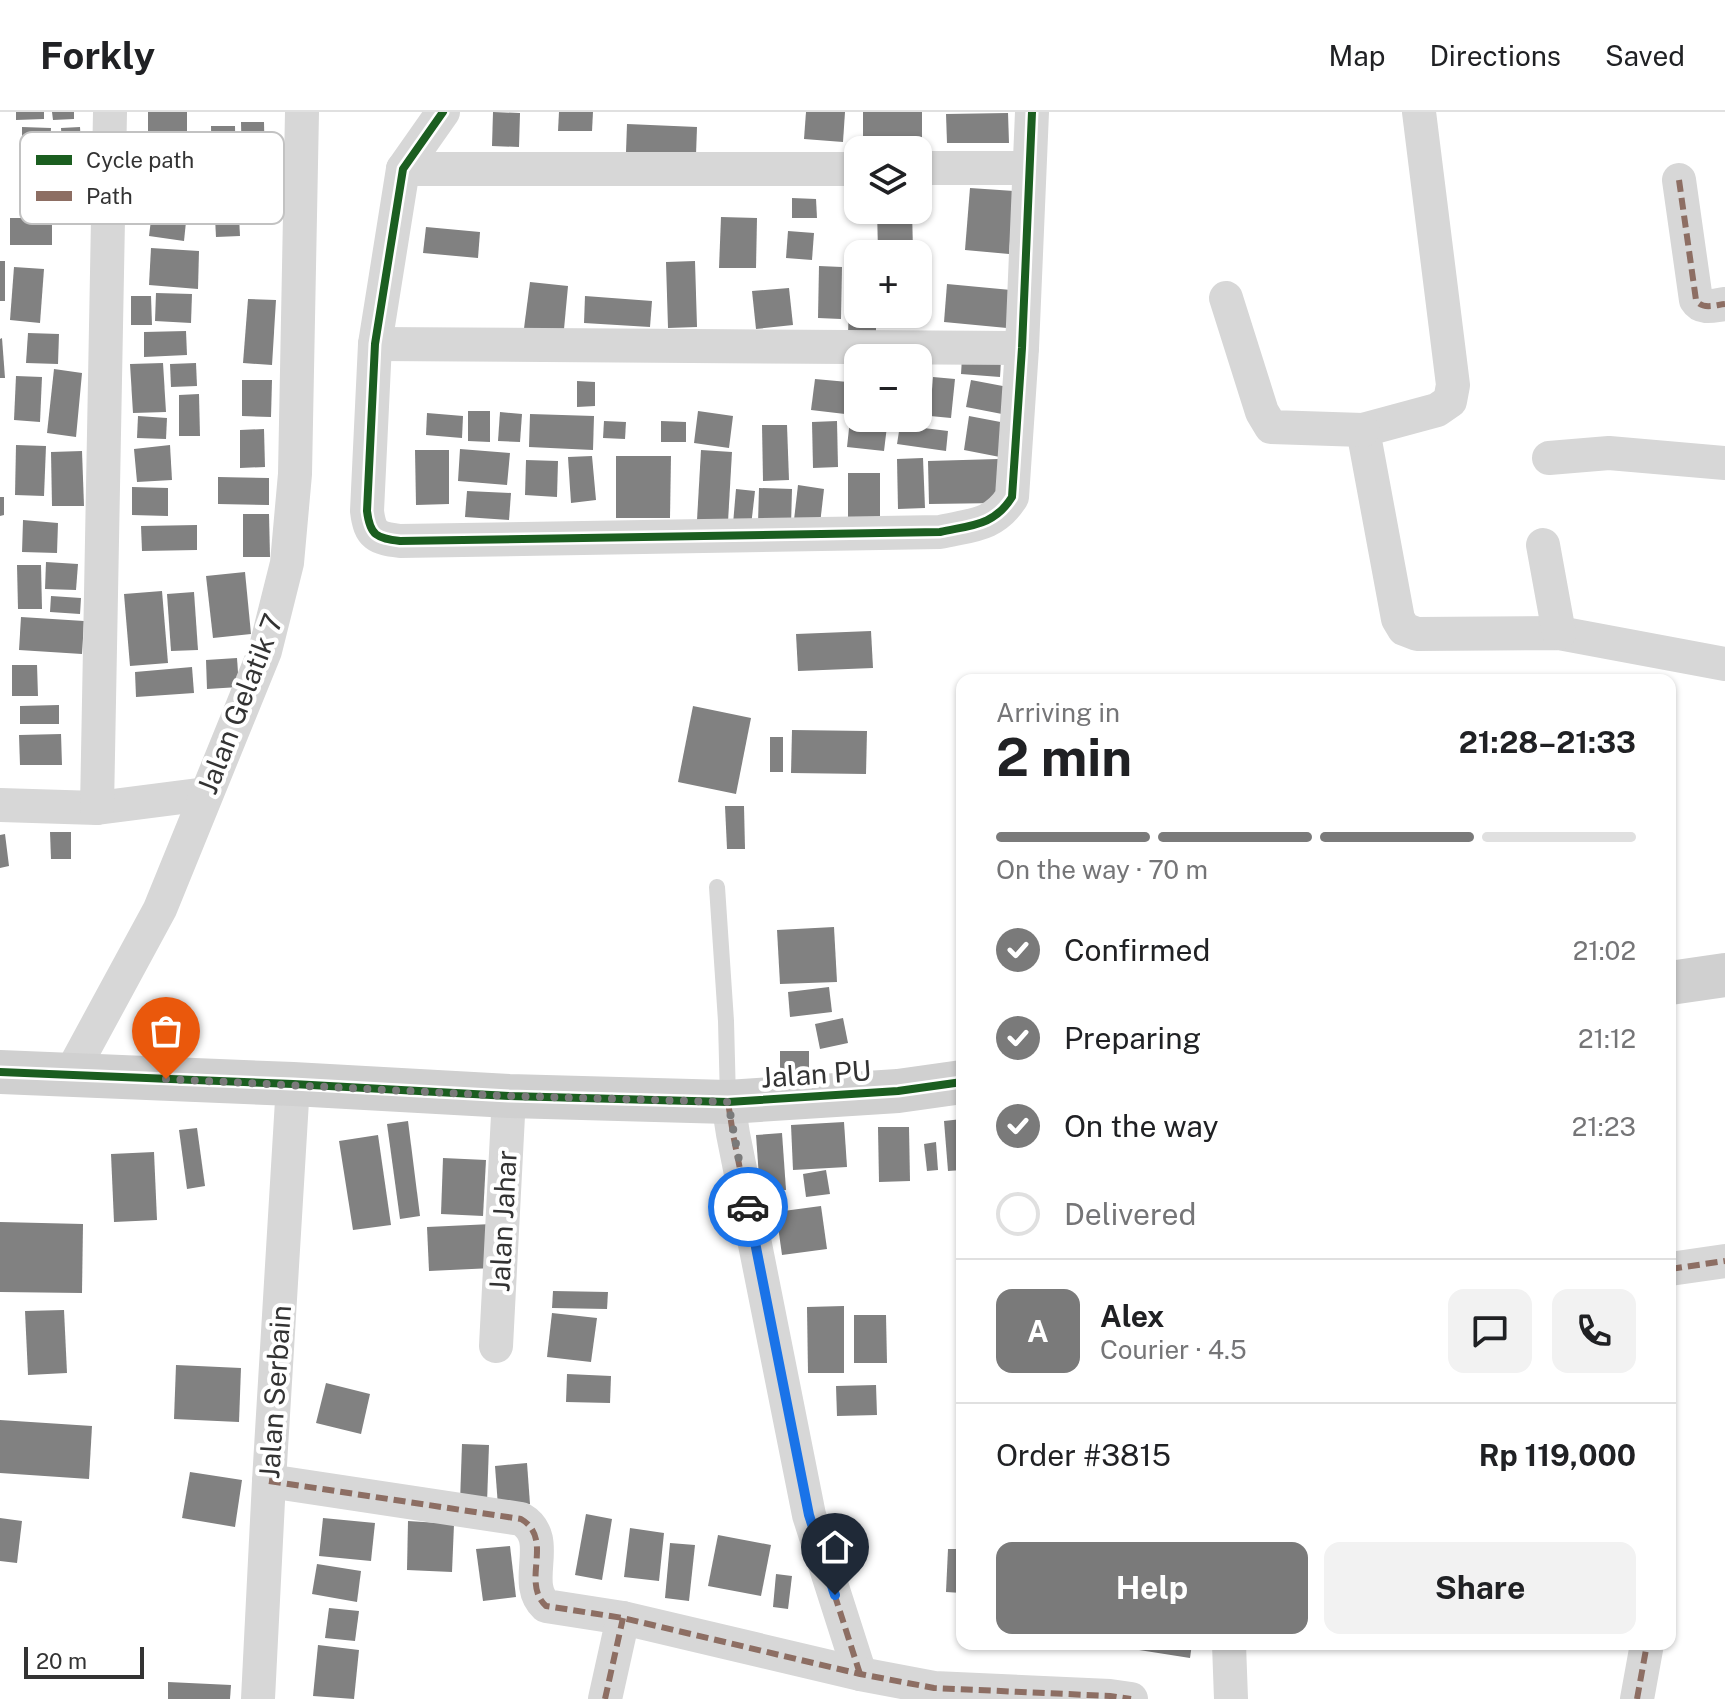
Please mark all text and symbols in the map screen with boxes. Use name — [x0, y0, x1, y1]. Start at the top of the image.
text: Forkly — [40, 33, 155, 78]
text: Map — [1329, 39, 1385, 72]
text: Directions — [1429, 39, 1561, 72]
text: Saved — [1605, 39, 1685, 72]
legend — [20, 132, 284, 224]
map controls — [844, 136, 932, 432]
button: layers — [844, 136, 932, 224]
text: Cycle path — [86, 147, 194, 173]
text: Path — [86, 183, 133, 209]
button: + — [844, 240, 932, 328]
button: − — [844, 344, 932, 432]
street label: Jalan Gelatik 7 — [190, 609, 289, 798]
text: Arriving in — [996, 697, 1120, 728]
text: 21:28–21:33 — [1459, 724, 1636, 760]
text: 2 min — [996, 727, 1132, 788]
text: On the way · 70 m — [996, 854, 1208, 885]
icon: check — [996, 928, 1040, 972]
text: Confirmed — [1064, 932, 1210, 968]
text: 21:02 — [1573, 935, 1636, 966]
pin — [132, 997, 200, 1079]
icon: bag — [144, 1009, 188, 1053]
icon: check — [996, 1016, 1040, 1060]
text: Preparing — [1064, 1020, 1201, 1056]
text: 21:12 — [1578, 1023, 1636, 1054]
street label: Jalan PU — [760, 1053, 872, 1094]
icon: check — [996, 1104, 1040, 1148]
text: On the way — [1064, 1108, 1218, 1144]
text: 21:23 — [1572, 1111, 1636, 1142]
street label: Jalan Jahar — [482, 1149, 523, 1293]
courier — [708, 1167, 788, 1247]
icon: car — [726, 1185, 770, 1229]
text: Delivered — [1064, 1196, 1196, 1232]
button: chat — [1448, 1289, 1532, 1373]
button: phone — [1552, 1289, 1636, 1373]
text: Alex — [1100, 1298, 1164, 1334]
street label: Jalan Serbain — [252, 1304, 297, 1480]
text: A — [1027, 1313, 1049, 1349]
text: Courier · 4.5 — [1100, 1334, 1247, 1365]
text: Order #3815 — [996, 1437, 1171, 1473]
text: Rp 119,000 — [1479, 1437, 1636, 1473]
pin — [801, 1513, 869, 1595]
icon: home — [813, 1525, 857, 1569]
button: Help — [996, 1542, 1308, 1634]
button: Share — [1324, 1542, 1636, 1634]
scale bar — [24, 1643, 144, 1679]
text: 20 m — [36, 1648, 87, 1674]

